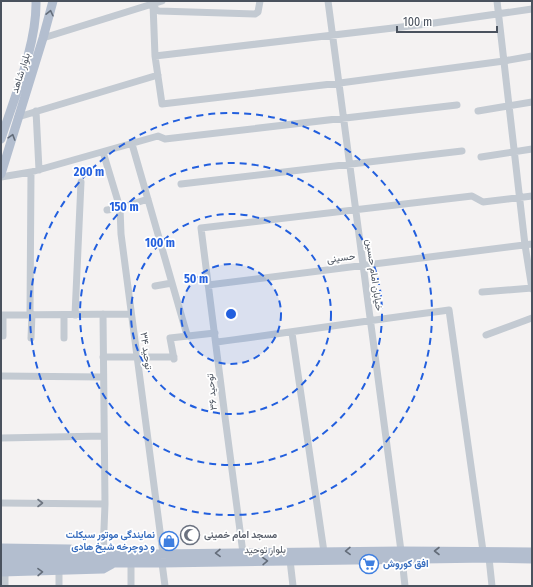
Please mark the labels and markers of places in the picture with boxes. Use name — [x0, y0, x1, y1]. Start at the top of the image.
centre of rings — [224, 307, 238, 321]
mosque icon: مسجد امام خمینی — [179, 524, 201, 546]
place label: نمایندگی موتور سیکلت و دوچرخه شیخ هادی — [66, 529, 155, 554]
place label: مسجد امام خمینی — [204, 529, 278, 541]
shop icon: نمایندگی موتور سیکلت و دوچرخه شیخ هادی — [158, 530, 180, 552]
supermarket icon: افق کوروش — [358, 553, 380, 575]
place label: افق کوروش — [383, 558, 429, 570]

